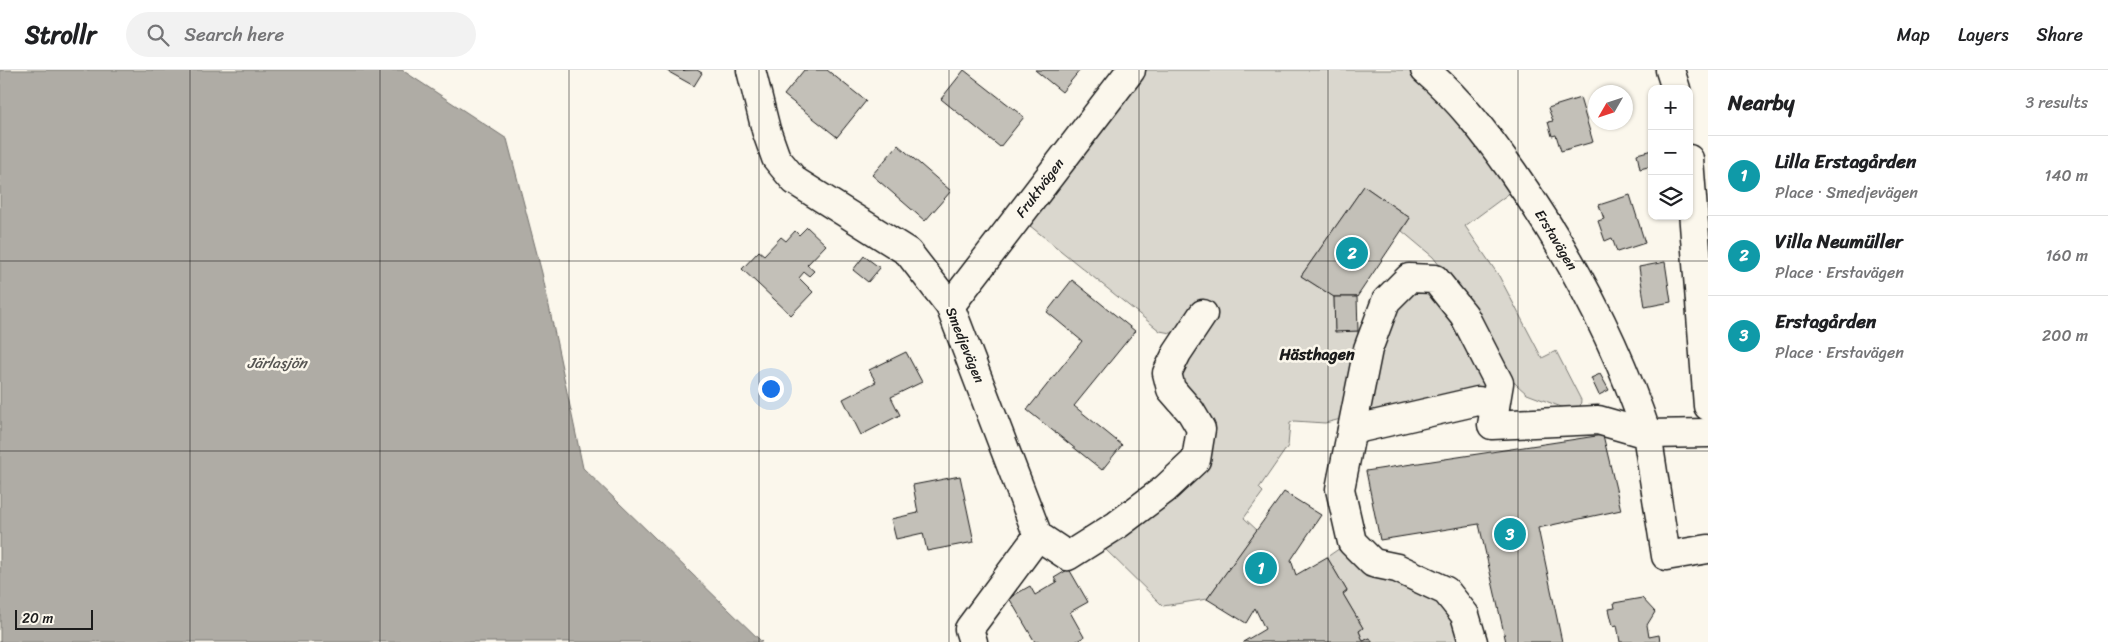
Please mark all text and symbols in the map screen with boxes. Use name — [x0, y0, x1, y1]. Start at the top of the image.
search box — [126, 12, 476, 57]
text: Strollr — [25, 14, 96, 56]
text: Search here — [184, 18, 284, 51]
text: Map — [1897, 19, 1930, 51]
text: Layers — [1958, 19, 2009, 51]
text: Share — [2037, 19, 2083, 51]
icon: search — [144, 21, 172, 49]
text: Nearby — [1728, 84, 1794, 122]
north arrow — [1588, 85, 1633, 130]
map controls — [1648, 85, 1693, 220]
button: + — [1648, 85, 1693, 130]
text: 3 results — [2025, 88, 2088, 117]
button: − — [1648, 130, 1693, 175]
text: Lilla Erstagården — [1775, 145, 1916, 178]
street label: Fruktvägen — [1009, 152, 1071, 223]
text: 1 — [1741, 161, 1747, 190]
text: 140 m — [2045, 161, 2088, 190]
button: layers — [1648, 175, 1693, 220]
text: Place · Smedjevägen — [1775, 178, 1918, 207]
street label: Erstavägen — [1528, 204, 1584, 276]
text: Villa Neumüller — [1775, 225, 1903, 258]
pin: 2 — [1336, 234, 1368, 272]
text: 2 — [1739, 241, 1749, 270]
text: 160 m — [2045, 241, 2088, 270]
text: Place · Erstavägen — [1775, 258, 1904, 287]
street label: Smedjevägen — [938, 303, 992, 387]
text: Erstagården — [1775, 305, 1876, 338]
text: 3 — [1740, 321, 1748, 350]
text: 200 m — [2042, 321, 2088, 350]
text: Place · Erstavägen — [1775, 338, 1904, 367]
district label: Hästhagen — [1278, 340, 1355, 369]
water label: Järlasjön — [247, 350, 309, 376]
your location — [758, 376, 784, 402]
pin: 3 — [1494, 515, 1526, 553]
pin: 1 — [1245, 549, 1277, 587]
text: 20 m — [22, 606, 53, 631]
scale bar — [15, 607, 92, 630]

